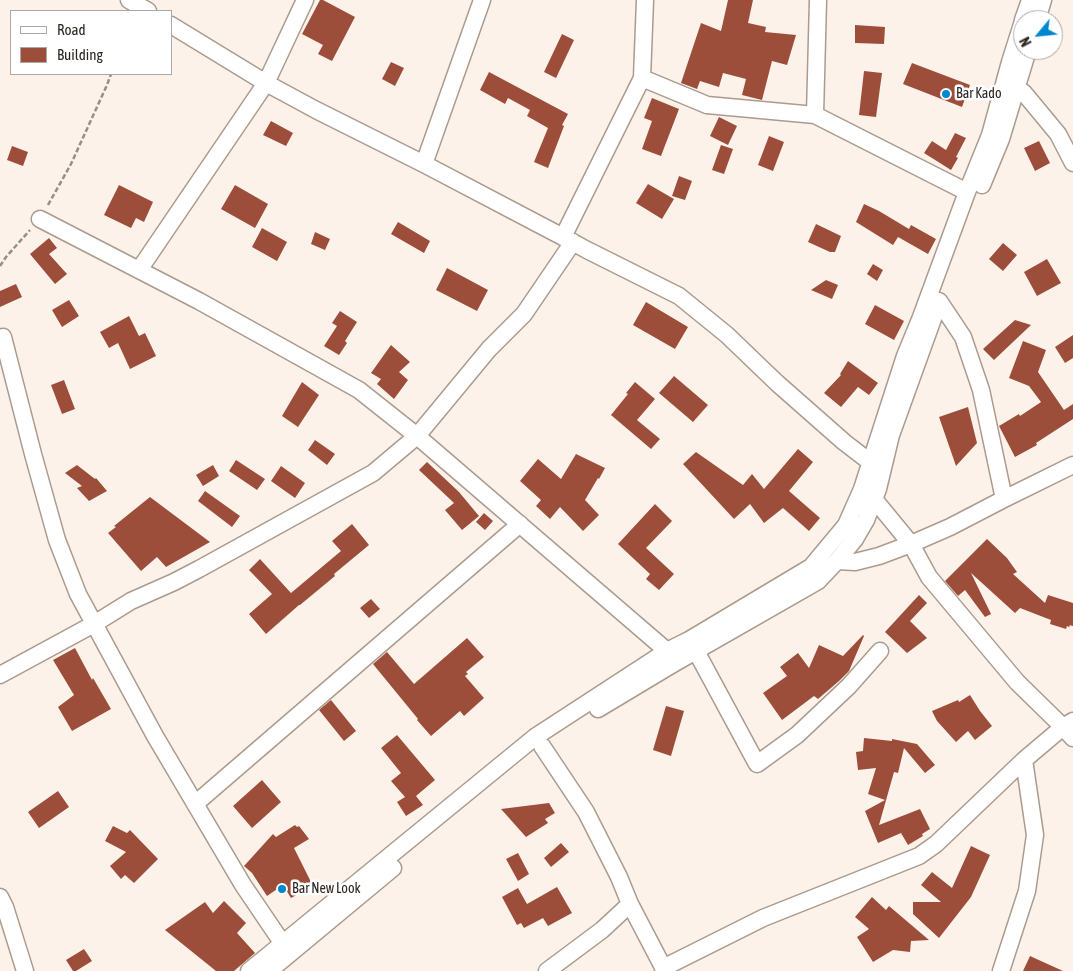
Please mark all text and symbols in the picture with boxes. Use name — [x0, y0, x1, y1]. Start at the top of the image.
legend — [10, 10, 172, 75]
north arrow — [1013, 10, 1063, 60]
text: Road — [57, 21, 86, 38]
text: N — [1017, 34, 1035, 49]
text: Building — [57, 46, 103, 63]
place label: Bar Kado — [956, 86, 1001, 102]
marker: Bar Kado — [940, 88, 952, 100]
place label: Bar New Look — [292, 881, 361, 897]
marker: Bar New Look — [276, 883, 288, 895]

